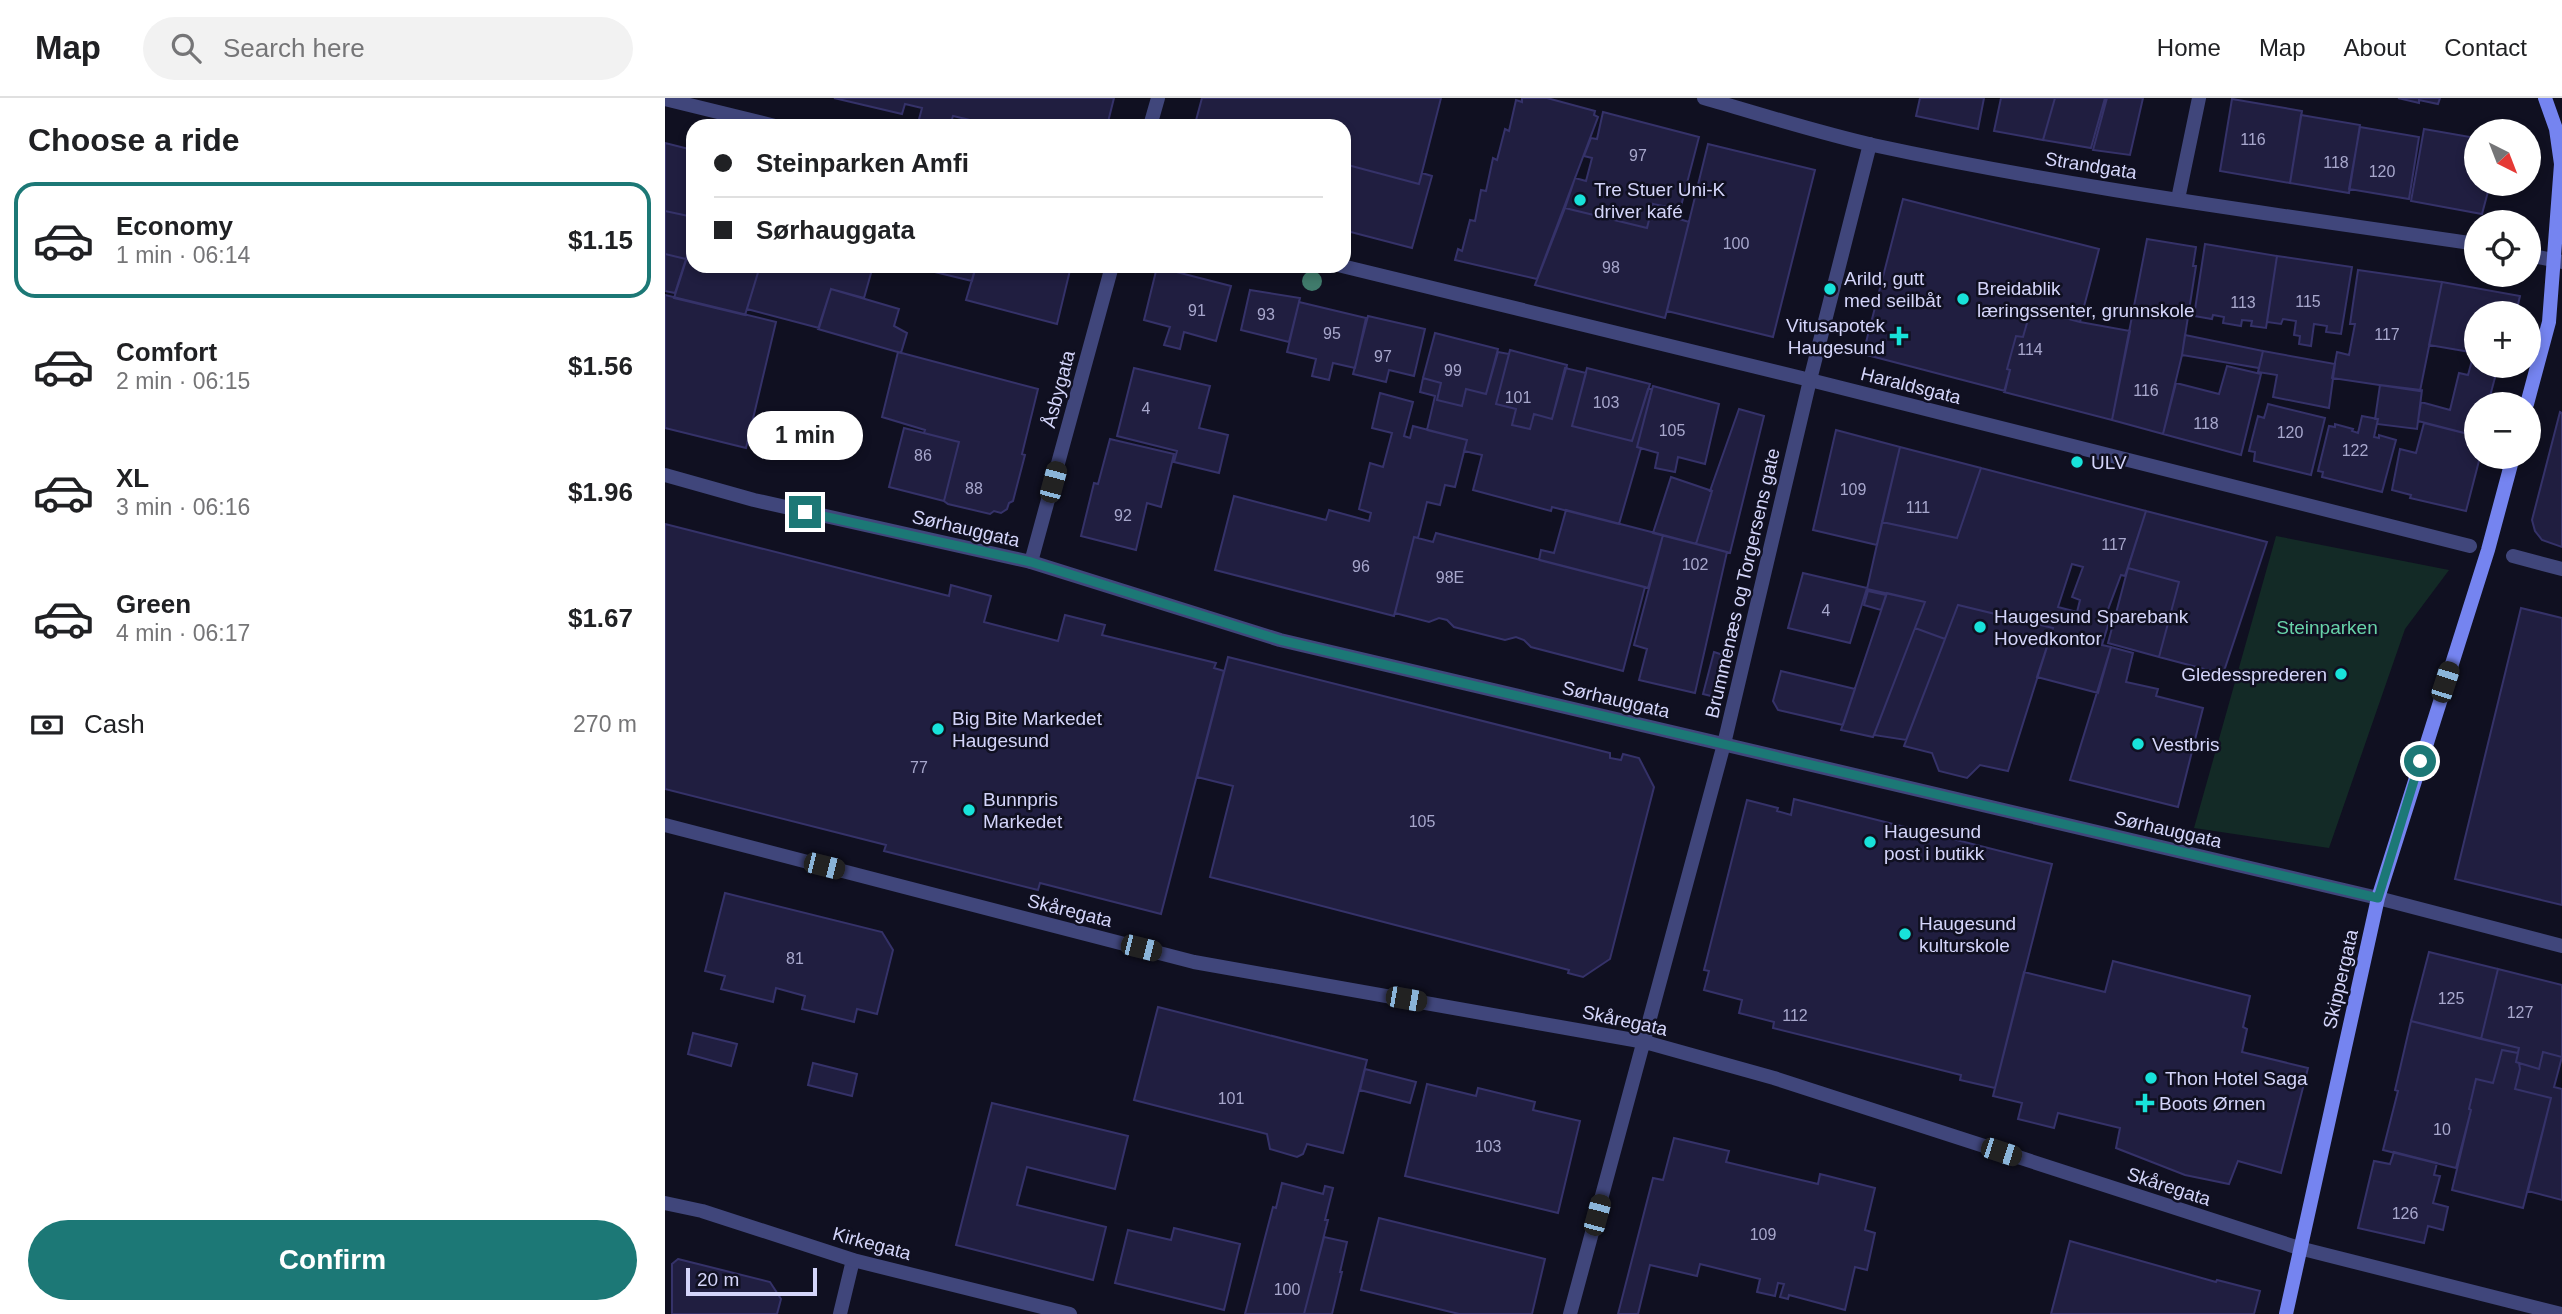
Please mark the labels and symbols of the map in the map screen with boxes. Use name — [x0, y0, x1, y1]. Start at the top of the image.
north arrow — [2464, 119, 2541, 196]
house number: 116 — [2240, 131, 2266, 148]
house number: 97 — [1629, 147, 1647, 164]
street label: Strandgata — [2043, 148, 2139, 183]
house number: 118 — [2323, 154, 2349, 171]
house number: 120 — [2369, 163, 2395, 180]
place label: Tre Stuer Uni-K driver kafé — [1594, 179, 1726, 222]
marker: Tre Stuer Uni-K driver kafé — [1572, 192, 1588, 208]
house number: 100 — [1723, 235, 1749, 252]
house number: 98 — [1602, 259, 1620, 276]
place label: Arild, gutt med seilbåt — [1844, 268, 1942, 311]
place label: Breidablik læringssenter, grunnskole — [1977, 278, 2195, 321]
marker: Arild, gutt med seilbåt — [1822, 281, 1838, 297]
marker: Breidablik læringssenter, grunnskole — [1955, 291, 1971, 307]
house number: 115 — [2295, 293, 2321, 310]
house number: 113 — [2230, 294, 2256, 311]
house number: 91 — [1188, 302, 1206, 319]
house number: 93 — [1257, 306, 1275, 323]
place label: Vitusapotek Haugesund — [1786, 315, 1885, 358]
house number: 95 — [1323, 325, 1341, 342]
house number: 117 — [2374, 326, 2400, 343]
marker: Vitusapotek Haugesund — [1891, 328, 1907, 344]
house number: 114 — [2017, 341, 2043, 358]
street label: Åsbygata — [1038, 348, 1079, 430]
house number: 97 — [1374, 348, 1392, 365]
house number: 99 — [1444, 362, 1462, 379]
street label: Haraldsgata — [1859, 363, 1964, 408]
house number: 116 — [2133, 382, 2159, 399]
house number: 101 — [1505, 389, 1531, 406]
house number: 103 — [1593, 394, 1619, 411]
house number: 4 — [1142, 400, 1151, 417]
callout: 1 min — [747, 410, 863, 460]
house number: 118 — [2193, 415, 2219, 432]
house number: 105 — [1659, 422, 1685, 439]
house number: 120 — [2277, 424, 2303, 441]
house number: 122 — [2342, 442, 2368, 459]
street label: Brummenæs og Torgersens gate — [1701, 446, 1784, 720]
house number: 86 — [914, 447, 932, 464]
place label: ULV — [2091, 452, 2127, 473]
marker: ULV — [2069, 454, 2085, 470]
car — [1038, 459, 1069, 505]
house number: 88 — [965, 480, 983, 497]
house number: 109 — [1840, 481, 1866, 498]
route end — [789, 496, 821, 528]
house number: 111 — [1906, 499, 1930, 516]
street label: Sørhauggata — [910, 506, 1022, 551]
house number: 92 — [1114, 507, 1132, 524]
house number: 117 — [2101, 536, 2127, 553]
house number: 102 — [1682, 556, 1708, 573]
house number: 96 — [1352, 558, 1370, 575]
house number: 98E — [1436, 569, 1464, 586]
house number: 4 — [1822, 602, 1831, 619]
place label: Haugesund Sparebank Hovedkontor — [1994, 606, 2189, 649]
park label: Steinparken — [2276, 617, 2378, 638]
marker: Haugesund Sparebank Hovedkontor — [1972, 619, 1988, 635]
car — [2429, 659, 2462, 705]
place label: Gledessprederen — [2181, 664, 2327, 685]
marker: Gledessprederen — [2333, 666, 2349, 682]
street label: Sørhauggata — [1560, 677, 1672, 722]
place label: Big Bite Markedet Haugesund — [952, 708, 1103, 751]
marker: Big Bite Markedet Haugesund — [930, 721, 946, 737]
place label: Vestbris — [2152, 734, 2220, 755]
marker: Vestbris — [2130, 736, 2146, 752]
route start — [2404, 745, 2436, 777]
house number: 77 — [910, 759, 928, 776]
place label: Bunnpris Markedet — [983, 789, 1063, 832]
marker: Bunnpris Markedet — [961, 802, 977, 818]
street label: Sørhauggata — [2112, 807, 2224, 852]
house number: 105 — [1409, 813, 1435, 830]
place label: Haugesund post i butikk — [1884, 821, 1985, 864]
marker: Haugesund post i butikk — [1862, 834, 1878, 850]
car — [802, 851, 847, 881]
street label: Skåregata — [1025, 890, 1115, 931]
place label: Haugesund kulturskole — [1919, 913, 2016, 956]
marker: Haugesund kulturskole — [1897, 926, 1913, 942]
street label: Skippergata — [2319, 927, 2362, 1031]
car — [1119, 933, 1164, 963]
house number: 81 — [786, 950, 804, 967]
car — [1384, 985, 1429, 1013]
house number: 125 — [2438, 990, 2464, 1007]
street label: Skåregata — [1580, 1001, 1670, 1040]
house number: 127 — [2507, 1004, 2533, 1021]
house number: 112 — [1782, 1007, 1808, 1024]
place label: Thon Hotel Saga — [2165, 1068, 2308, 1089]
marker: Thon Hotel Saga — [2143, 1070, 2159, 1086]
house number: 101 — [1218, 1090, 1244, 1107]
place label: Boots Ørnen — [2159, 1093, 2266, 1114]
marker: Boots Ørnen — [2137, 1095, 2153, 1111]
house number: 10 — [2433, 1121, 2451, 1138]
car — [1978, 1136, 2025, 1168]
house number: 103 — [1475, 1138, 1501, 1155]
street label: Skåregata — [2124, 1163, 2214, 1210]
car — [1582, 1192, 1613, 1238]
house number: 126 — [2392, 1205, 2418, 1222]
street label: Kirkegata — [830, 1223, 914, 1264]
house number: 109 — [1750, 1226, 1776, 1243]
scale bar — [686, 1265, 817, 1297]
house number: 100 — [1274, 1281, 1300, 1298]

